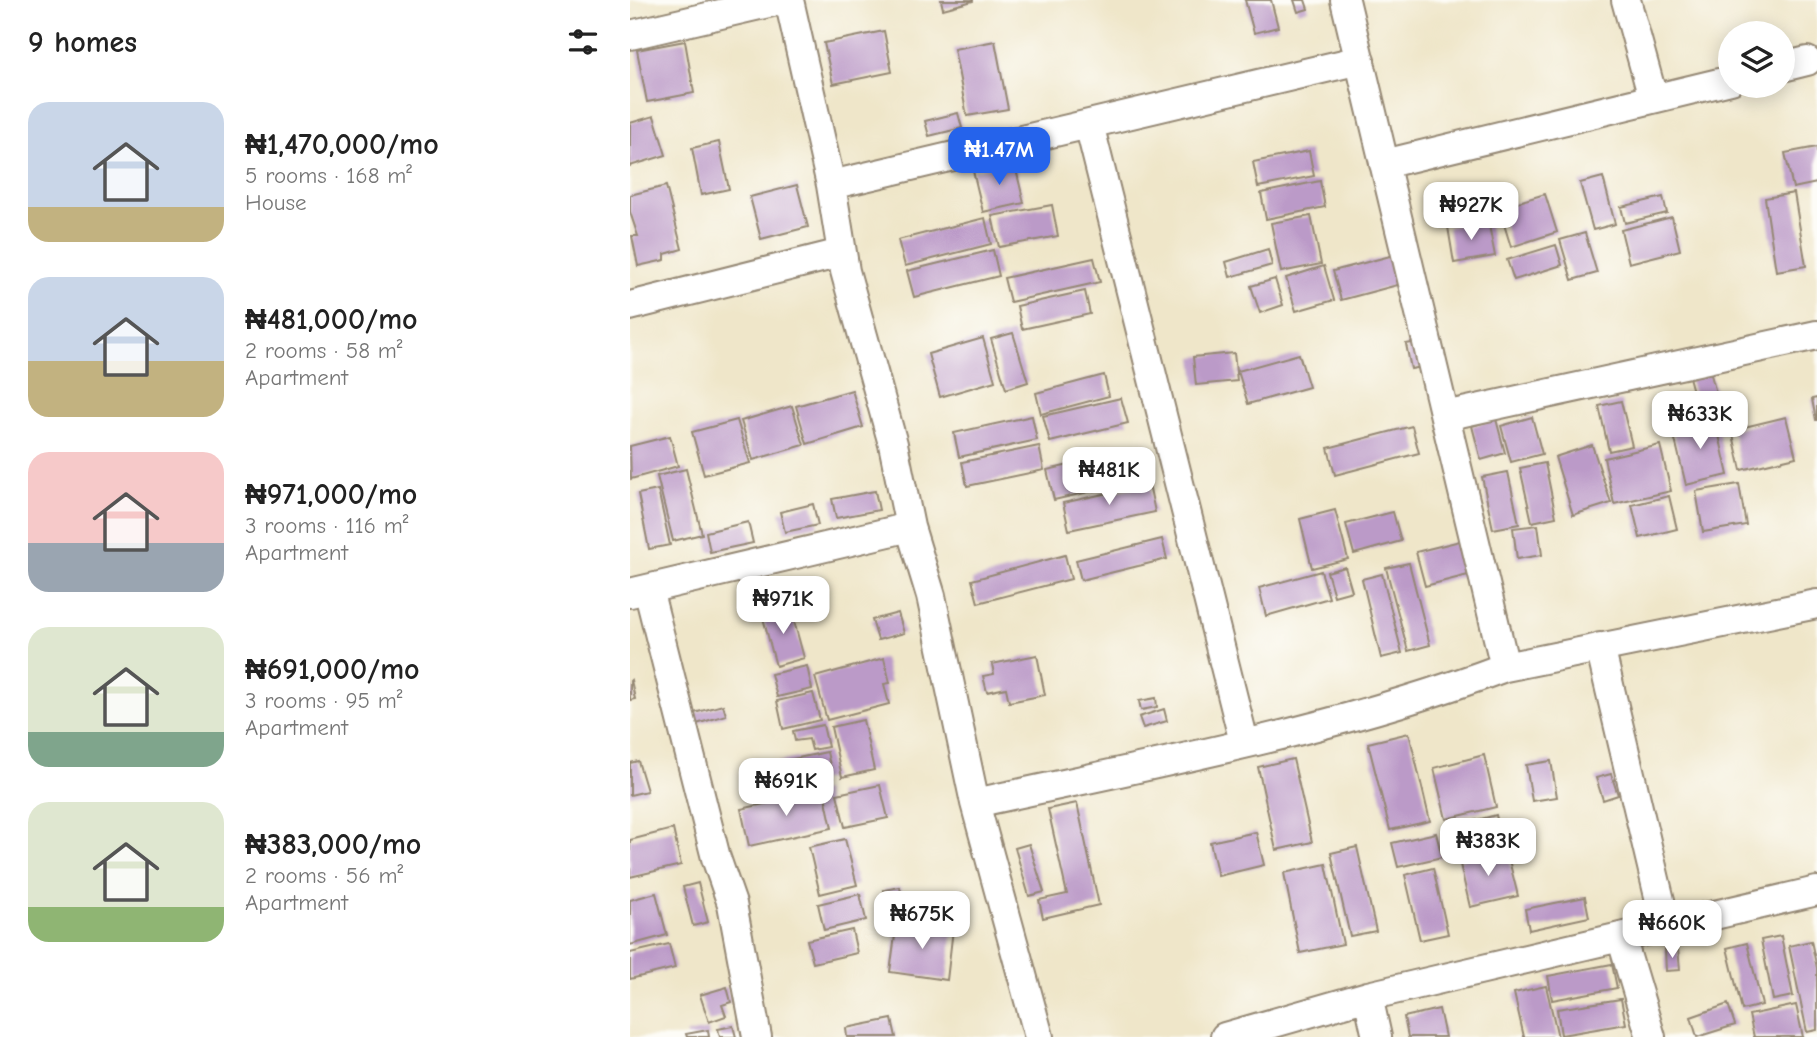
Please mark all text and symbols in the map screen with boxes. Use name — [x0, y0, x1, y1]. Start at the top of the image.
map controls — [1718, 21, 1795, 98]
button: layers — [1718, 21, 1795, 98]
icon: filters — [564, 23, 602, 61]
text: 9 homes — [28, 25, 137, 60]
text: ₦1,470,000/mo — [245, 127, 439, 162]
pin: ₦1.47M — [942, 128, 1056, 187]
icon: home — [84, 130, 168, 214]
text: ₦1.47M — [964, 136, 1034, 163]
text: 5 rooms · 168 m² — [245, 162, 412, 189]
pin: ₦927K — [1422, 182, 1520, 242]
text: House — [245, 189, 307, 216]
text: ₦927K — [1439, 191, 1503, 218]
text: ₦481,000/mo — [245, 302, 418, 337]
icon: home — [84, 305, 168, 389]
text: 2 rooms · 58 m² — [245, 337, 403, 364]
text: Apartment — [245, 364, 348, 391]
pin: ₦633K — [1651, 392, 1749, 451]
text: ₦633K — [1668, 400, 1732, 427]
pin: ₦481K — [1060, 448, 1158, 507]
text: ₦481K — [1078, 456, 1140, 483]
text: ₦971,000/mo — [245, 477, 417, 512]
icon: home — [84, 480, 168, 564]
text: 3 rooms · 116 m² — [245, 512, 409, 539]
text: Apartment — [245, 539, 348, 566]
pin: ₦971K — [734, 576, 832, 636]
text: ₦971K — [753, 585, 813, 612]
text: ₦691,000/mo — [245, 652, 420, 687]
icon: home — [84, 655, 168, 739]
text: 3 rooms · 95 m² — [245, 687, 403, 714]
text: Apartment — [245, 714, 348, 741]
pin: ₦691K — [737, 758, 835, 818]
text: ₦691K — [755, 767, 817, 794]
pin: ₦383K — [1439, 818, 1537, 878]
text: ₦383,000/mo — [245, 827, 421, 862]
text: ₦383K — [1456, 827, 1520, 854]
icon: home — [84, 830, 168, 914]
text: 2 rooms · 56 m² — [245, 862, 403, 889]
text: Apartment — [245, 889, 348, 916]
pin: ₦675K — [873, 892, 971, 951]
text: ₦675K — [890, 900, 954, 927]
pin: ₦660K — [1623, 900, 1721, 960]
text: ₦660K — [1639, 909, 1705, 936]

